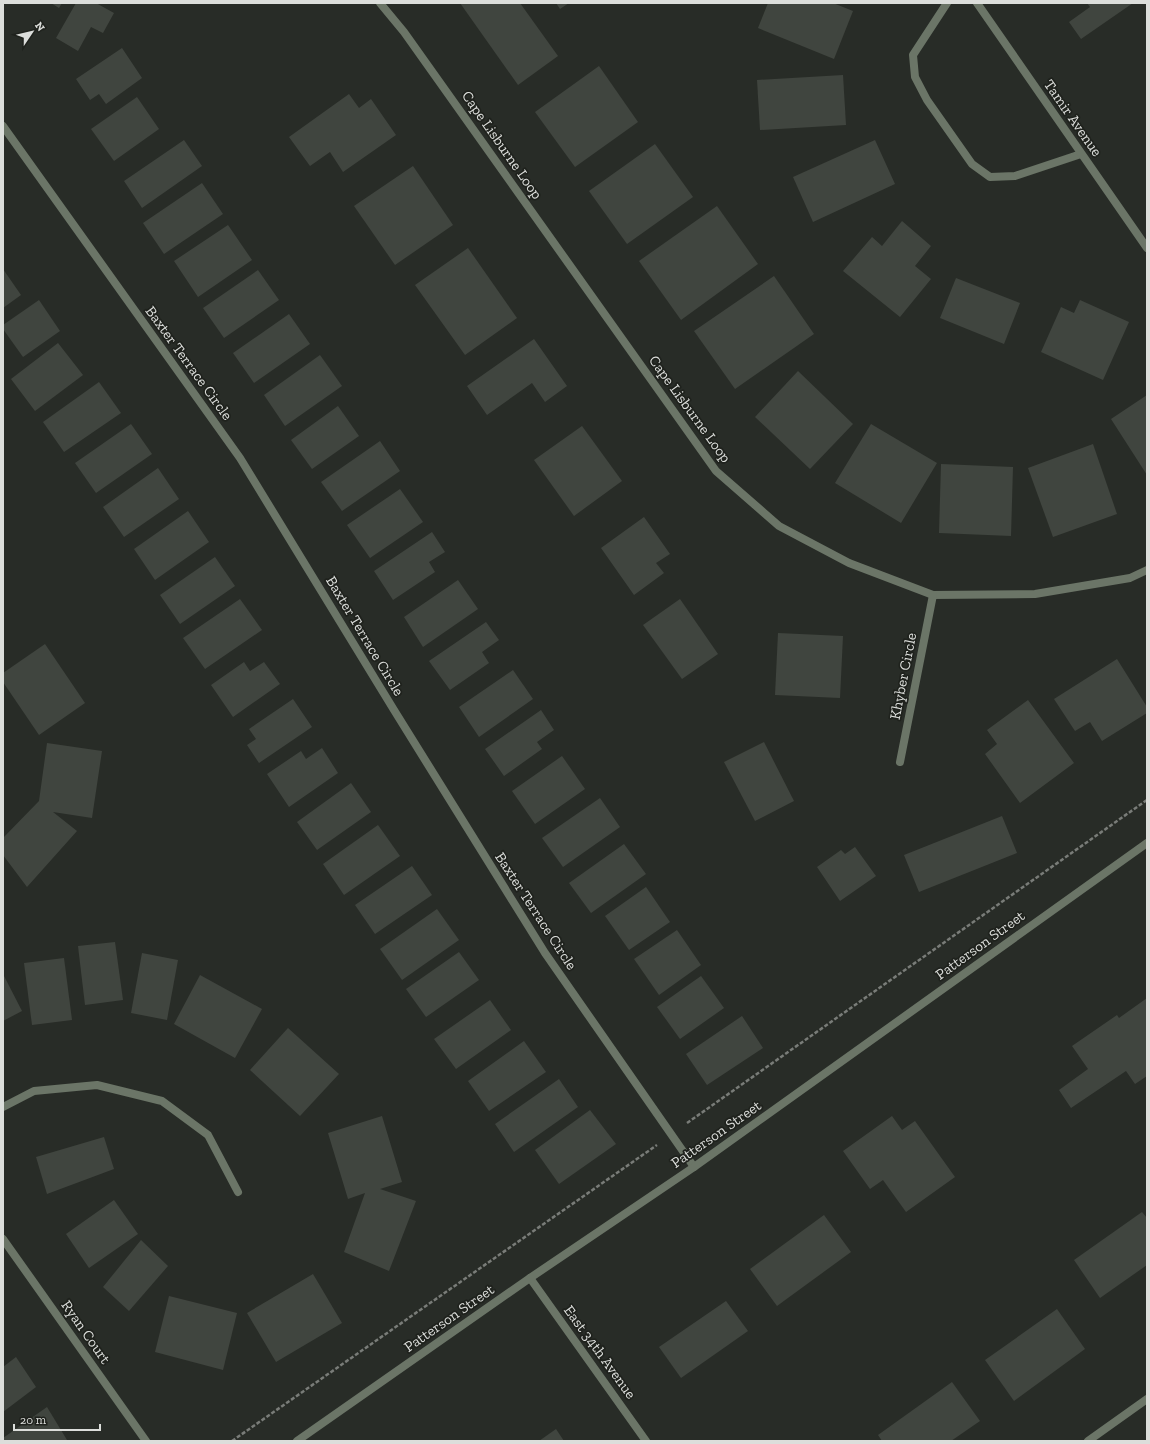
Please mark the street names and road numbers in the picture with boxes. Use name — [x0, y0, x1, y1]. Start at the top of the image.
street label: Tamir Avenue — [1040, 76, 1106, 160]
street label: Cape Lisburne Loop — [458, 87, 546, 203]
street label: Baxter Terrace Circle — [142, 302, 236, 424]
street label: Cape Lisburne Loop — [645, 352, 735, 466]
street label: Baxter Terrace Circle — [322, 573, 408, 699]
street label: Khyber Circle — [886, 631, 920, 721]
street label: Baxter Terrace Circle — [491, 849, 581, 973]
street label: Patterson Street — [932, 906, 1029, 983]
street label: Patterson Street — [667, 1096, 765, 1172]
street label: Patterson Street — [400, 1280, 498, 1356]
street label: Ryan Court — [58, 1297, 115, 1368]
street label: East 34th Avenue — [560, 1302, 640, 1402]

